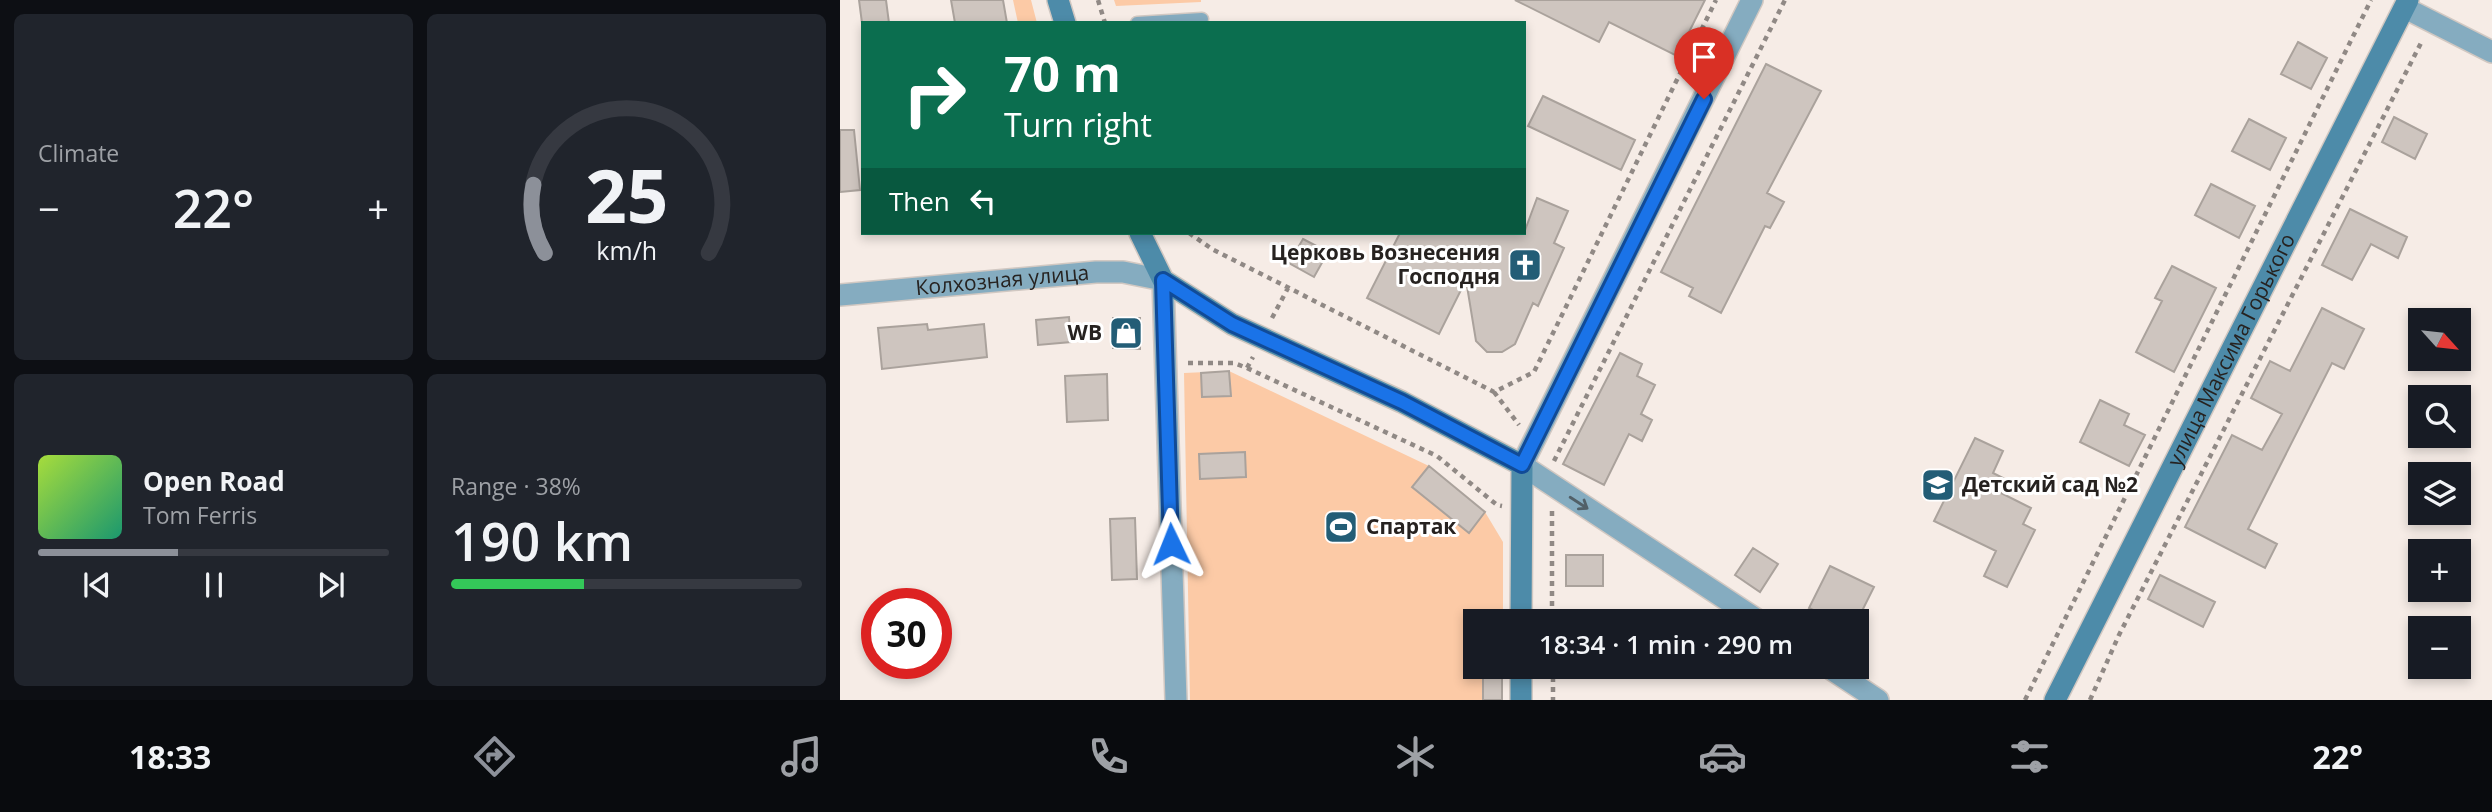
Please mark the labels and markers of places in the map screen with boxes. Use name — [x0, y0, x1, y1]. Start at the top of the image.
pin — [1674, 27, 1734, 99]
place label: Церковь Вознесения Господня — [1271, 238, 1500, 290]
church icon: Церковь Вознесения Господня — [1506, 246, 1544, 284]
shop icon: WB — [1107, 314, 1145, 352]
place label: WB — [1068, 318, 1102, 346]
school or university icon: Детский сад №2 — [1919, 466, 1957, 504]
place label: Детский сад №2 — [1962, 470, 2138, 498]
sports icon: Спартак — [1322, 508, 1360, 546]
place label: Спартак — [1366, 512, 1456, 540]

